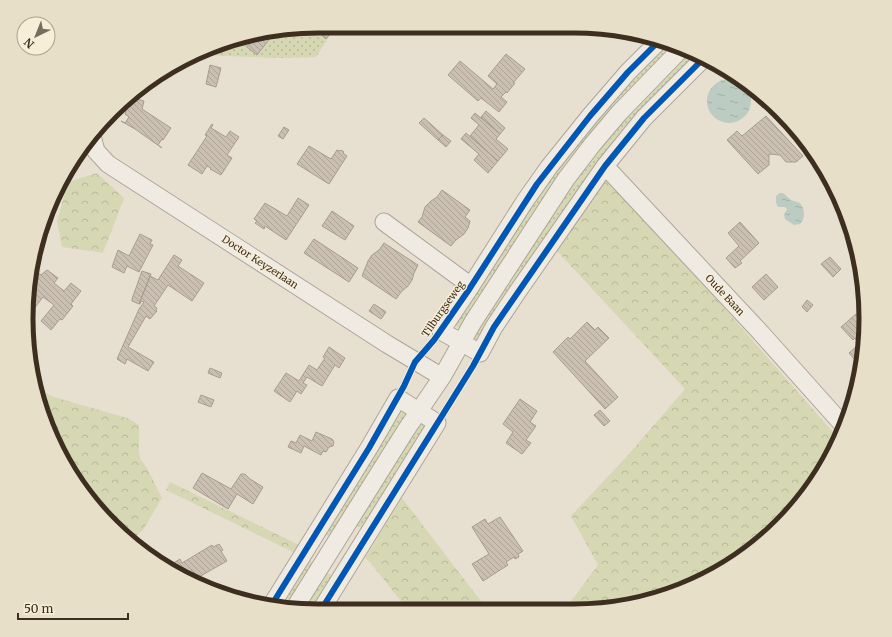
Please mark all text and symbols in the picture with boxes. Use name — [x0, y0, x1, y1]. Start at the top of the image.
north arrow — [16, 16, 56, 56]
text: N — [21, 35, 37, 51]
street label: Doctor Keyzerlaan — [219, 232, 301, 292]
street label: Oude Baan — [703, 272, 748, 319]
street label: Tilburgseweg — [419, 278, 467, 340]
scale bar — [18, 595, 128, 621]
text: 50 m — [24, 601, 53, 616]

